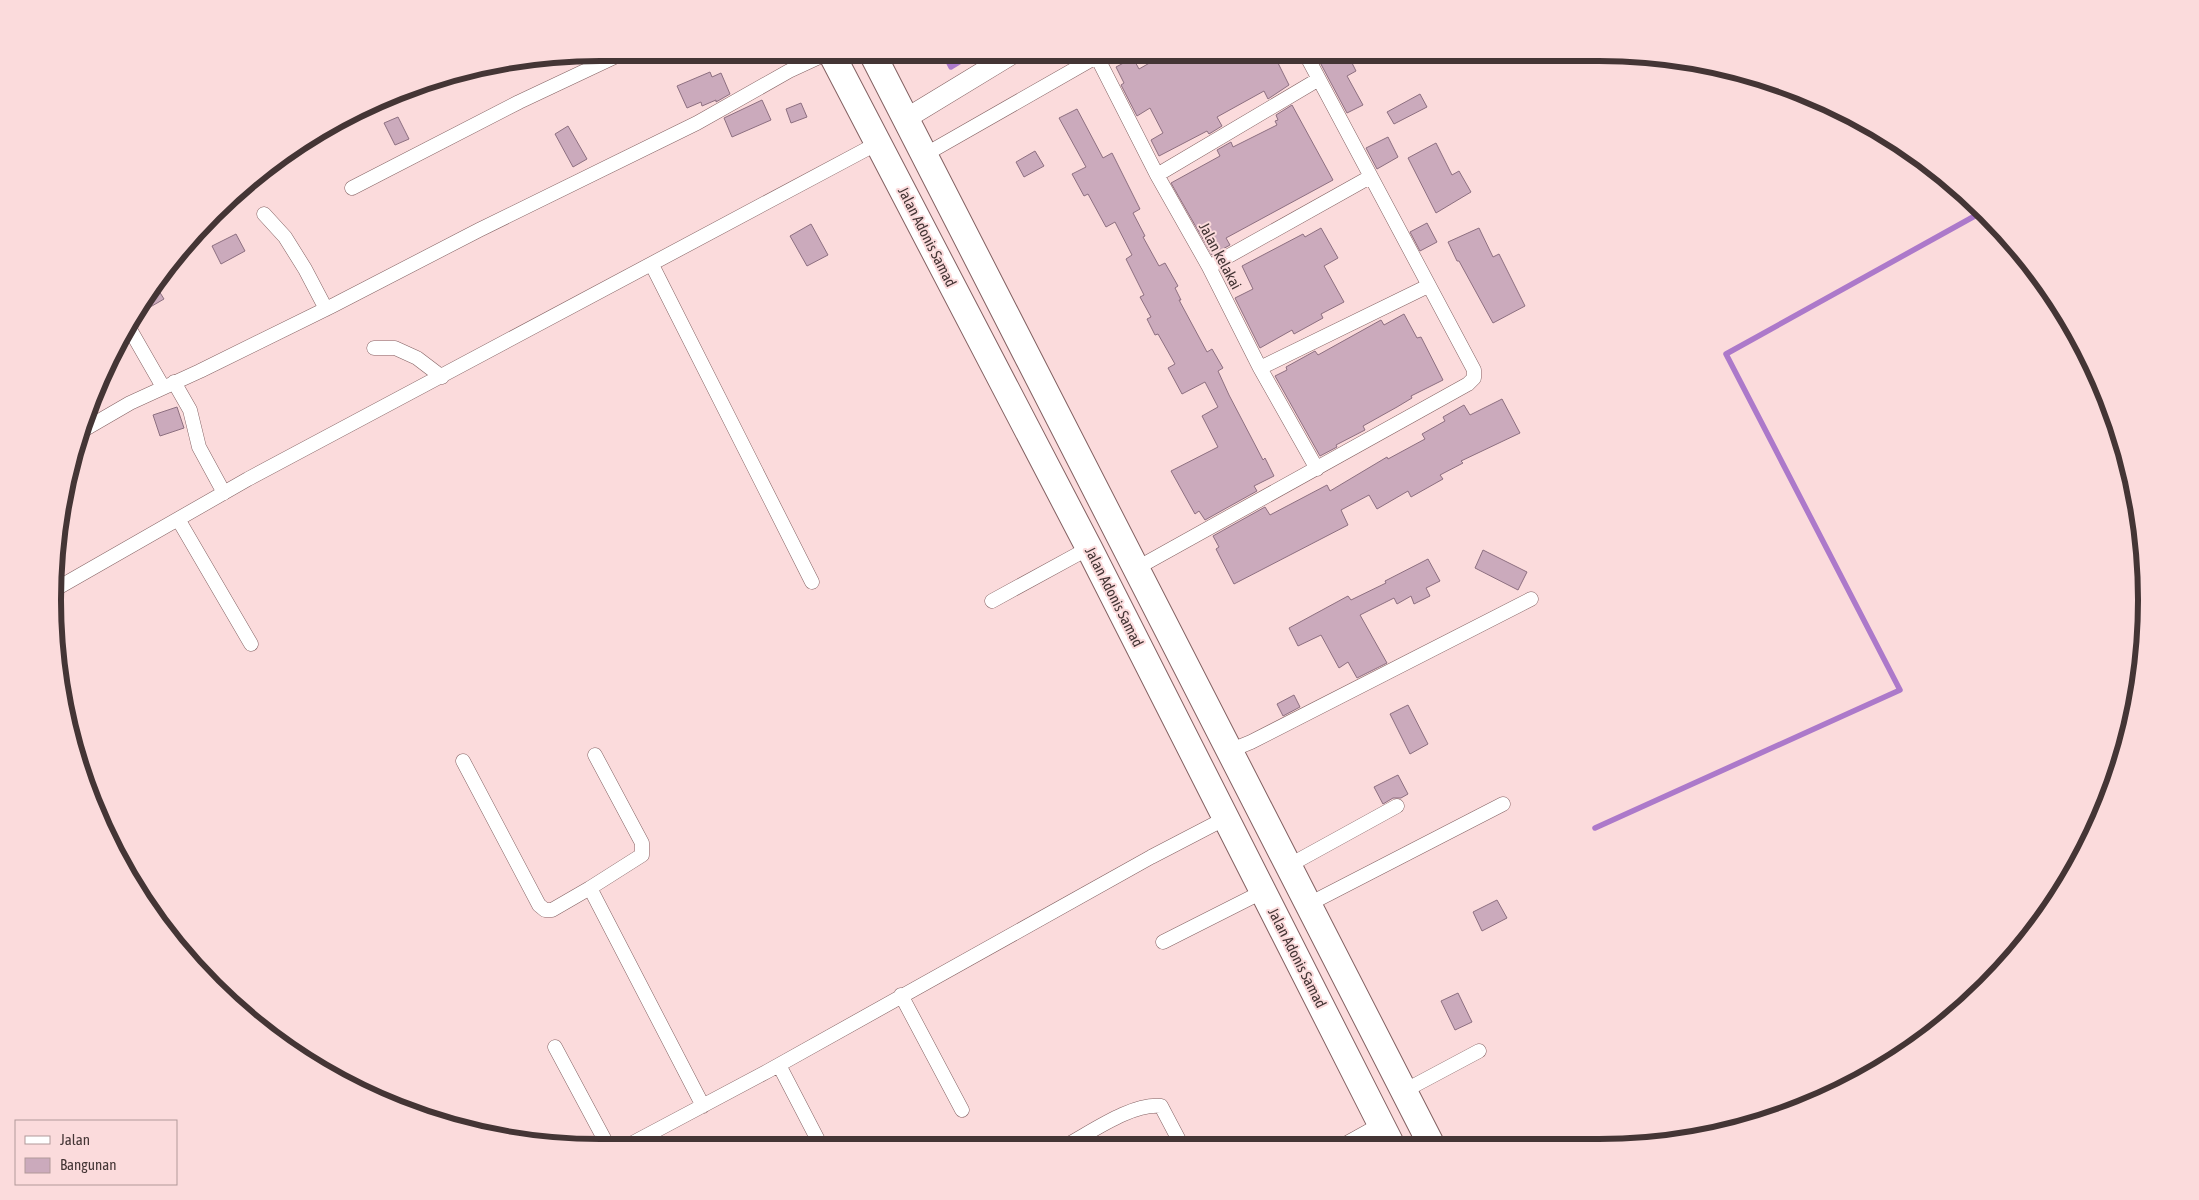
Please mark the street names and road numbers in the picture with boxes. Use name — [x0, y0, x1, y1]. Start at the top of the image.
street label: Jalan Adonis Samad — [895, 184, 960, 290]
street label: Jalan kelakai — [1196, 219, 1245, 292]
street label: Jalan Adonis Samad — [1082, 544, 1147, 650]
street label: Jalan Adonis Samad — [1265, 905, 1330, 1011]

